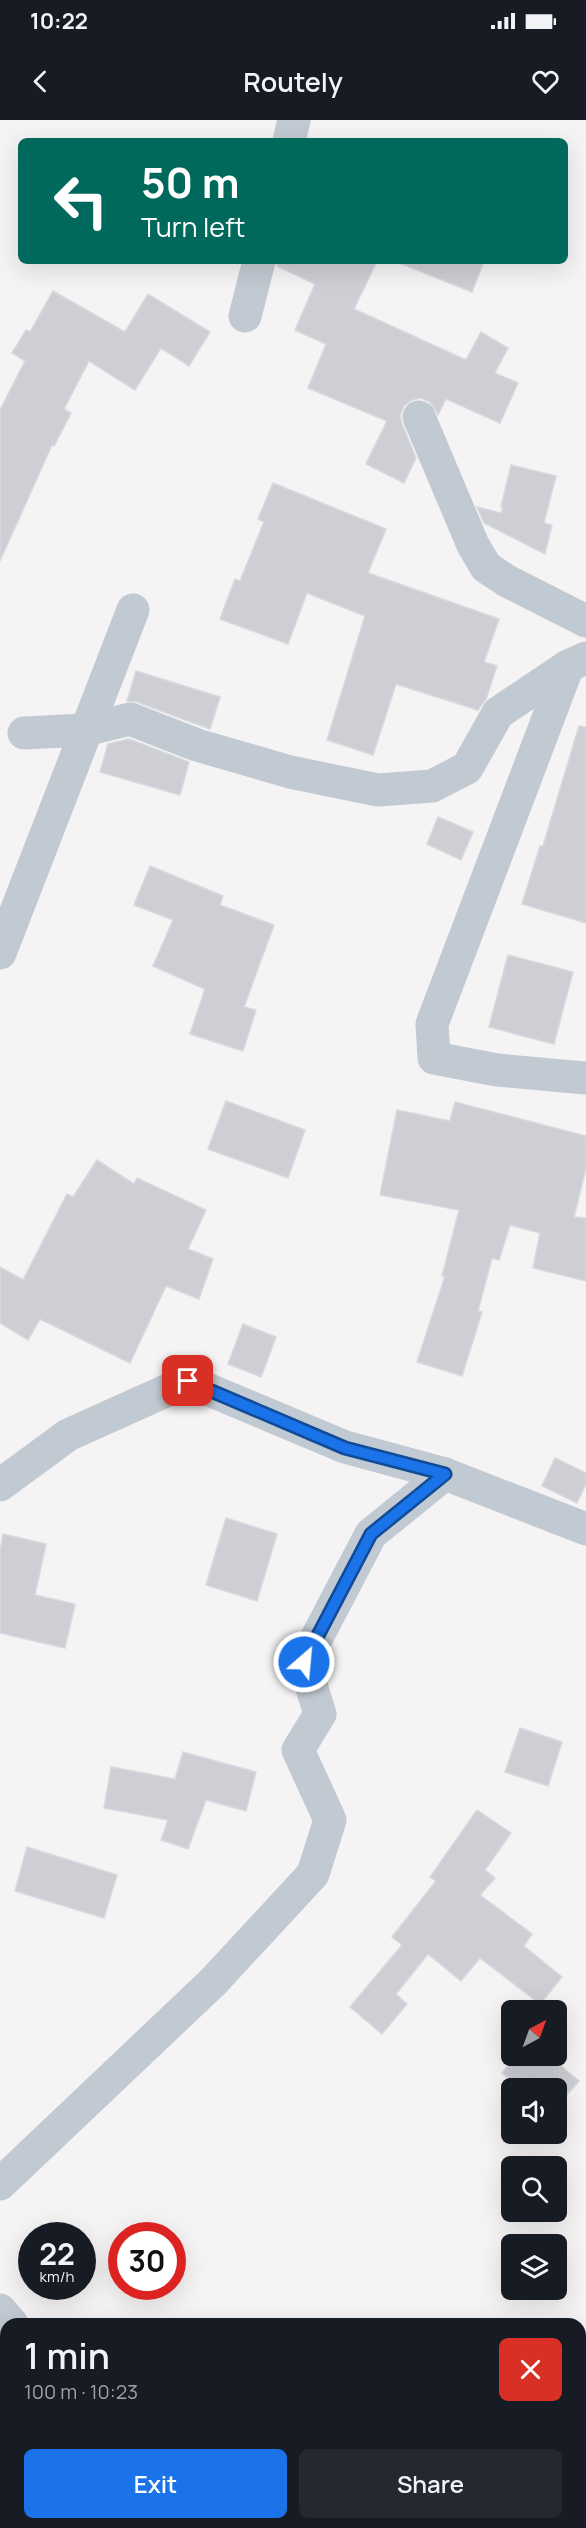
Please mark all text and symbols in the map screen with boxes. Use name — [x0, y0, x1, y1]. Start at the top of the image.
text: 10:22 — [30, 6, 88, 36]
text: Routely — [243, 63, 343, 100]
icon: back — [24, 65, 57, 98]
icon: heart — [529, 65, 562, 98]
text: 50 m — [141, 153, 239, 211]
icon: left — [42, 162, 120, 240]
text: Turn left — [141, 208, 245, 245]
pin — [162, 1355, 213, 1406]
icon: arrive — [171, 1364, 204, 1397]
position arrow — [272, 1630, 336, 1694]
north arrow — [501, 2000, 567, 2066]
map controls — [501, 2000, 567, 2300]
button: sound — [501, 2078, 567, 2144]
button: search — [501, 2156, 567, 2222]
speed limit sign: 30 — [108, 2222, 186, 2300]
text: 22 — [39, 2233, 75, 2274]
button: layers — [501, 2234, 567, 2300]
text: km/h — [40, 2266, 74, 2287]
text: 1 min — [24, 2331, 110, 2380]
button: close — [499, 2338, 562, 2401]
text: 100 m · 10:23 — [24, 2378, 138, 2405]
button: Exit — [24, 2449, 287, 2518]
button: Share — [299, 2449, 562, 2518]

